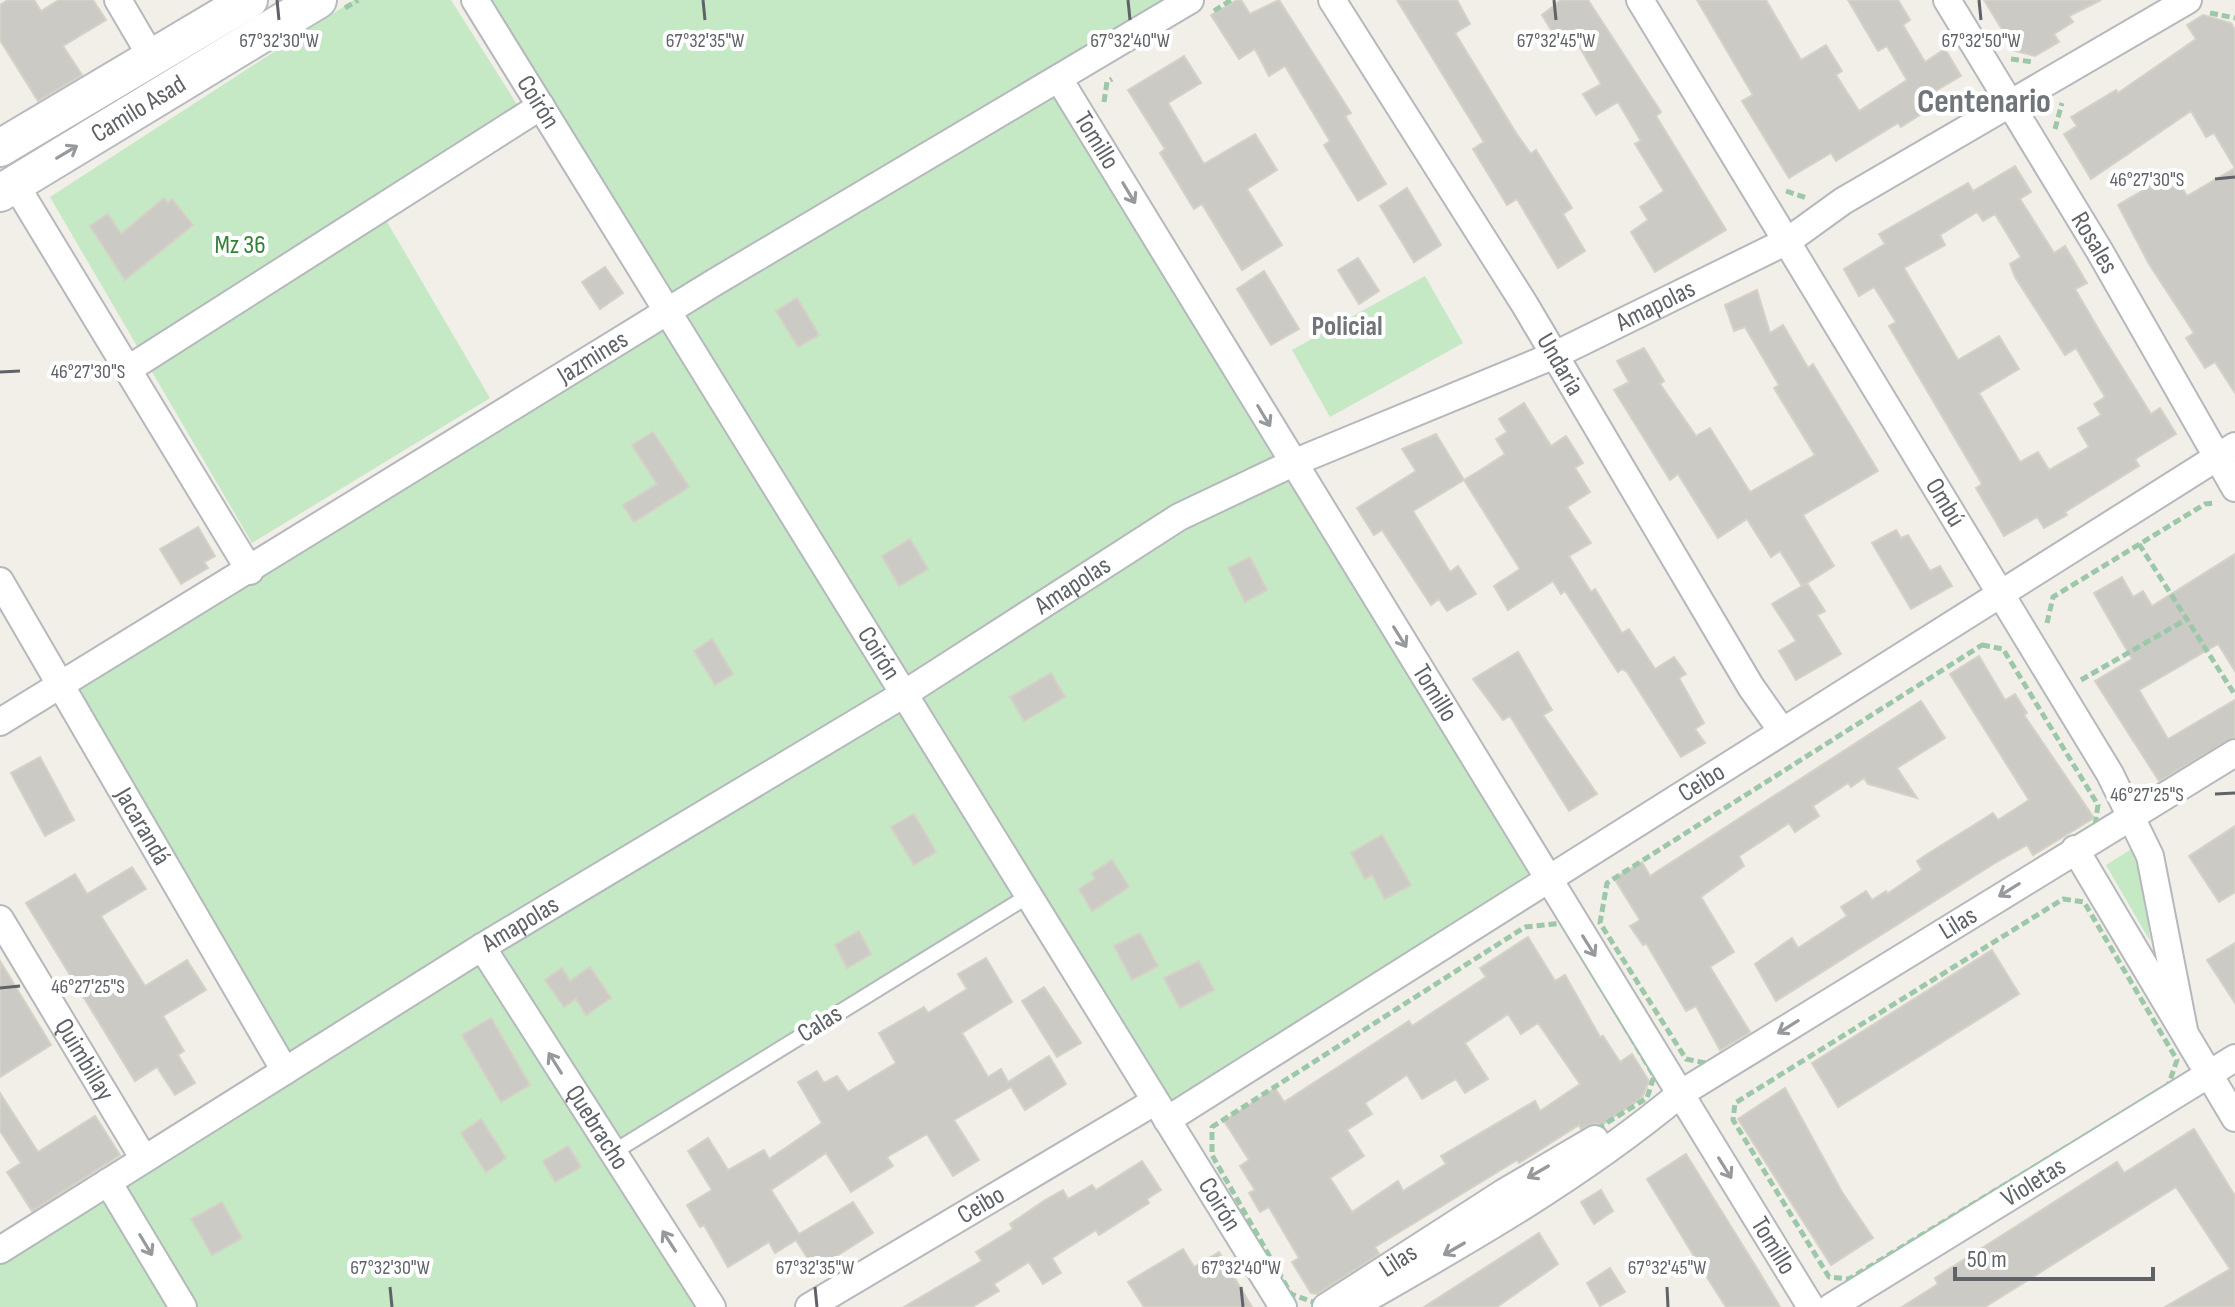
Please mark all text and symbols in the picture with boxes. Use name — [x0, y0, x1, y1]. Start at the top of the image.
text: 67°32'30"W — [239, 29, 319, 53]
text: 67°32'35"W — [666, 29, 744, 53]
text: 67°32'40"W — [1090, 29, 1170, 53]
text: 67°32'45"W — [1517, 29, 1595, 53]
text: 67°32'50"W — [1941, 29, 2021, 53]
street label: Camilo Asad — [86, 69, 191, 149]
street label: Coirón — [510, 70, 566, 134]
district label: Centenario — [1917, 81, 2051, 122]
street label: Tomillo — [1067, 106, 1126, 175]
one-way arrow — [55, 144, 78, 160]
text: 46°27'30"S — [2110, 168, 2184, 192]
one-way arrow — [1121, 182, 1137, 204]
street label: Rosales — [2064, 206, 2125, 279]
park label: Mz 36 — [214, 230, 266, 261]
street label: Amapolas — [1610, 273, 1700, 338]
district label: Policial — [1311, 310, 1383, 343]
street label: Jazmines — [551, 324, 634, 391]
street label: Undaria — [1530, 328, 1591, 401]
text: 46°27'30"S — [51, 360, 125, 384]
one-way arrow — [1256, 404, 1272, 427]
street label: Ombú — [1919, 473, 1972, 533]
street label: Amapolas — [1028, 550, 1116, 622]
street label: Coirón — [851, 621, 907, 686]
one-way arrow — [1392, 625, 1408, 648]
street label: Tomillo — [1406, 659, 1464, 727]
street label: Ceibo — [1672, 756, 1731, 809]
street label: Jacarandá — [108, 781, 177, 871]
text: 46°27'25"S — [2110, 783, 2184, 807]
one-way arrow — [1998, 882, 2021, 898]
street label: Amapolas — [475, 889, 564, 959]
street label: Lilas — [1933, 900, 1983, 946]
one-way arrow — [1582, 934, 1598, 957]
text: 46°27'25"S — [51, 975, 125, 999]
street label: Calas — [792, 999, 848, 1049]
street label: Quimbillay — [48, 1013, 121, 1106]
one-way arrow — [1777, 1019, 1800, 1035]
one-way arrow — [547, 1052, 563, 1075]
street label: Quebracho — [559, 1079, 636, 1175]
street label: Violetas — [1996, 1151, 2071, 1214]
one-way arrow — [1717, 1156, 1734, 1178]
one-way arrow — [1527, 1164, 1550, 1180]
street label: Coirón — [1191, 1172, 1248, 1237]
street label: Ceibo — [952, 1179, 1010, 1231]
street label: Tomillo — [1744, 1211, 1803, 1280]
one-way arrow — [661, 1231, 678, 1253]
scale bar — [1955, 1231, 2153, 1281]
one-way arrow — [137, 1233, 154, 1255]
street label: Lilas — [1374, 1237, 1423, 1284]
one-way arrow — [1443, 1241, 1466, 1257]
text: 50 m — [1967, 1245, 2007, 1274]
text: 67°32'30"W — [350, 1256, 430, 1280]
text: 67°32'35"W — [776, 1256, 854, 1280]
text: 67°32'40"W — [1201, 1256, 1281, 1280]
text: 67°32'45"W — [1628, 1256, 1706, 1280]

